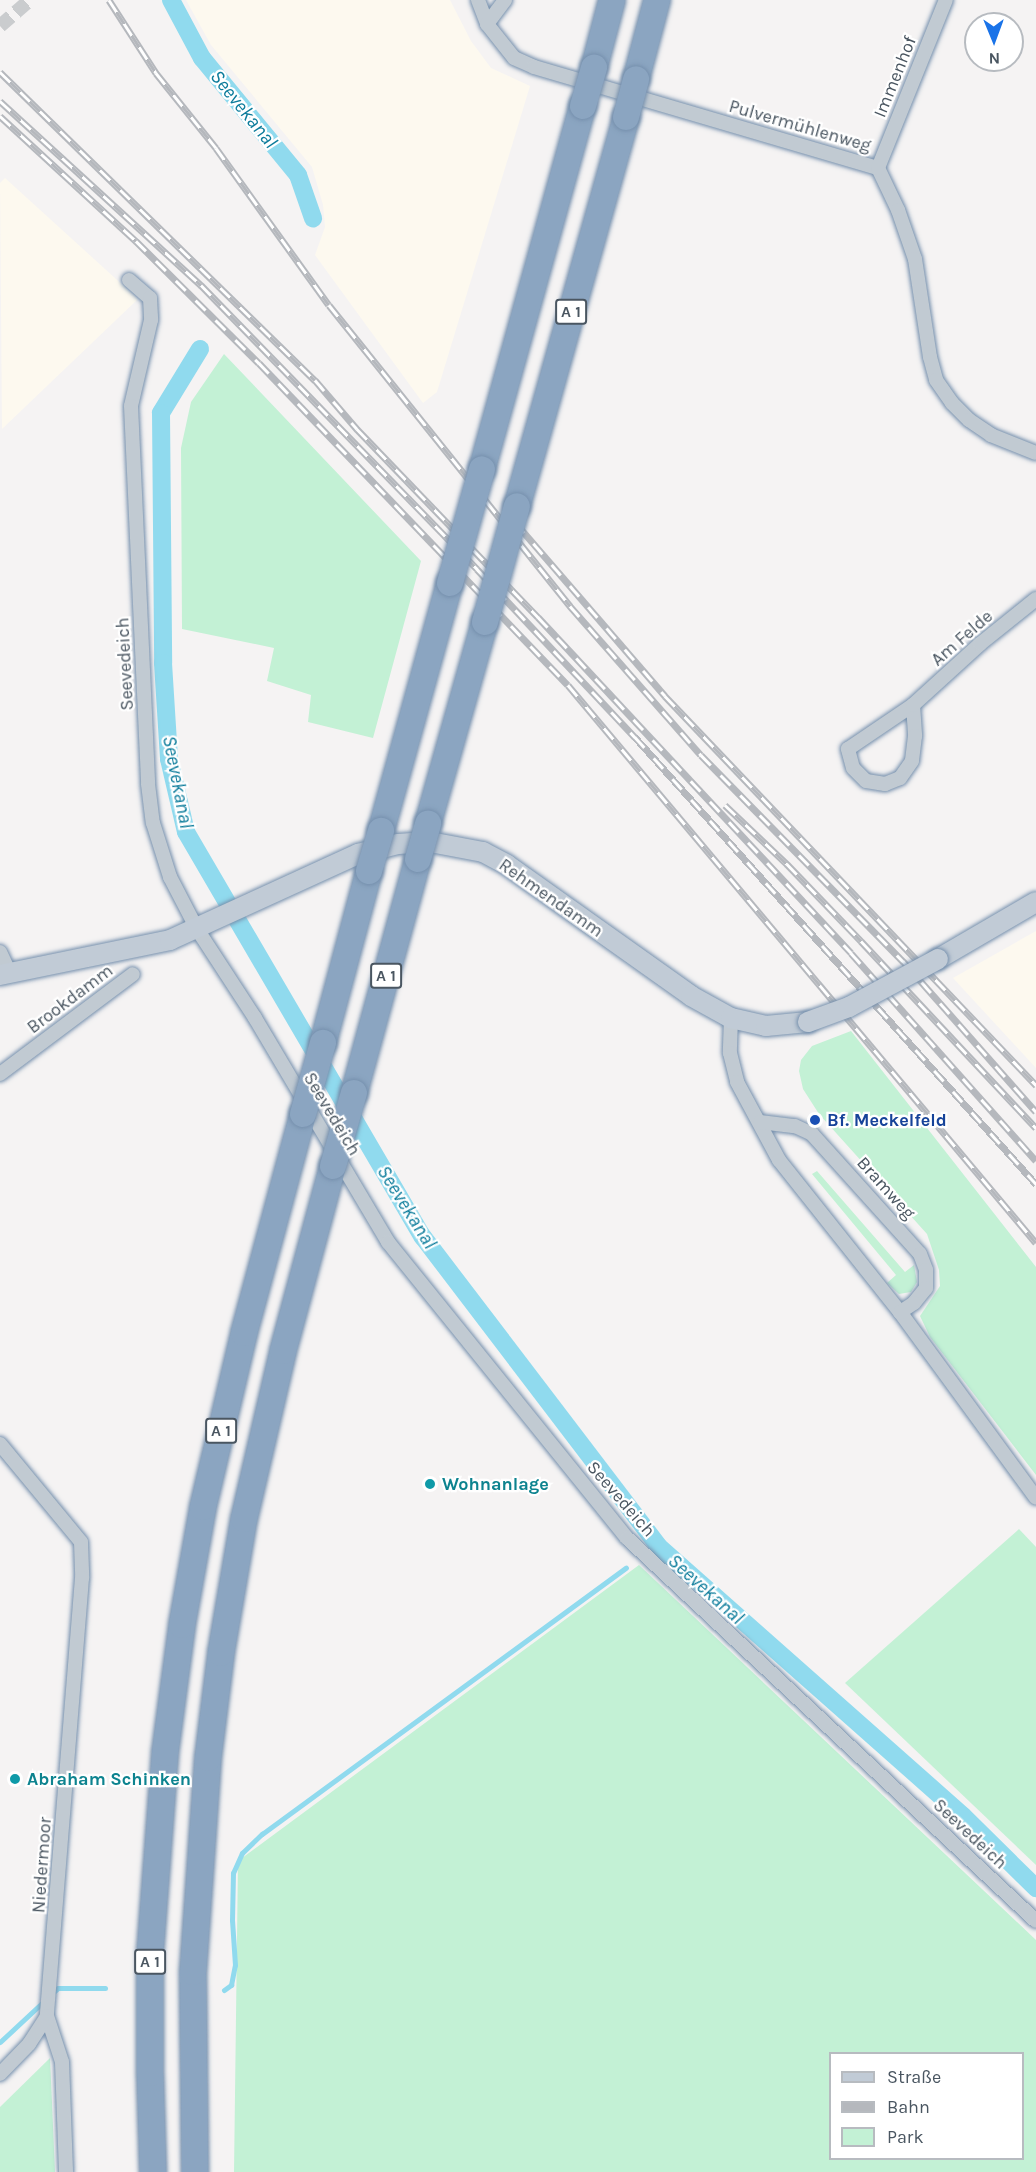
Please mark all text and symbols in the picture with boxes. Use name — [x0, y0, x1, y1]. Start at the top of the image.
north arrow — [964, 12, 1024, 72]
street label: Immenhof — [869, 33, 921, 121]
text: N — [988, 49, 1000, 68]
water label: Seevekanal — [205, 65, 283, 153]
street label: Pulvermühlenweg — [726, 95, 874, 157]
road number: A 1 — [554, 299, 588, 325]
street label: Am Felde — [927, 605, 997, 671]
street label: Seevedeich — [112, 617, 138, 711]
water label: Seevekanal — [157, 734, 199, 830]
street label: Rehmendamm — [495, 854, 607, 942]
street label: Brookdamm — [23, 960, 117, 1038]
road number: A 1 — [370, 963, 402, 989]
street label: Seevedeich — [299, 1069, 365, 1159]
place label: Bf. Meckelfeld — [827, 1109, 947, 1131]
marker: Bf. Meckelfeld — [808, 1113, 822, 1127]
street label: Bramweg — [852, 1152, 920, 1224]
water label: Seevekanal — [372, 1161, 442, 1253]
road number: A 1 — [204, 1418, 238, 1444]
street label: Seevedeich — [582, 1457, 660, 1541]
place label: Wohnanlage — [442, 1473, 549, 1495]
marker: Wohnanlage — [423, 1477, 437, 1491]
water label: Seevekanal — [663, 1549, 749, 1629]
place label: Abraham Schinken — [27, 1768, 191, 1790]
marker: Abraham Schinken — [8, 1772, 22, 1786]
street label: Seevedeich — [929, 1794, 1011, 1874]
street label: Niedermoor — [28, 1816, 56, 1914]
road number: A 1 — [134, 1949, 166, 1975]
legend — [829, 2052, 1024, 2160]
text: Straße — [887, 2066, 941, 2088]
text: Bahn — [887, 2096, 930, 2118]
text: Park — [887, 2126, 924, 2148]

